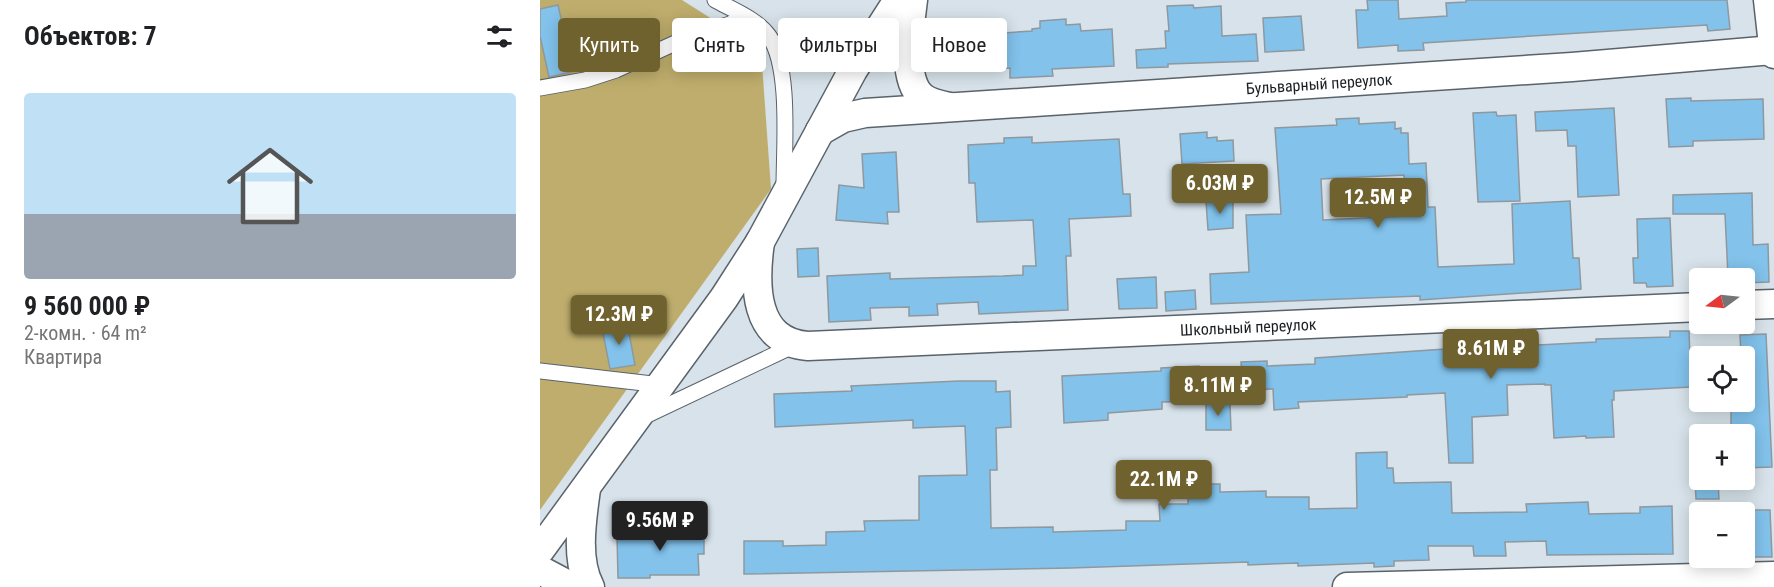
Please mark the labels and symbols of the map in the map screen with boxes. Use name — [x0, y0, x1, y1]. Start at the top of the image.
street label: Бульварный переулок — [1245, 70, 1393, 98]
pin: 6.03M ₽ — [1165, 164, 1275, 215]
pin: 12.5M ₽ — [1323, 178, 1433, 229]
north arrow — [1689, 268, 1755, 334]
pin: 12.3M ₽ — [564, 295, 674, 346]
street label: Школьный переулок — [1180, 315, 1317, 340]
pin: 8.61M ₽ — [1436, 329, 1546, 380]
pin: 8.11M ₽ — [1163, 366, 1273, 417]
pin: 22.1M ₽ — [1109, 460, 1219, 511]
pin: 9.56M ₽ — [605, 501, 715, 552]

